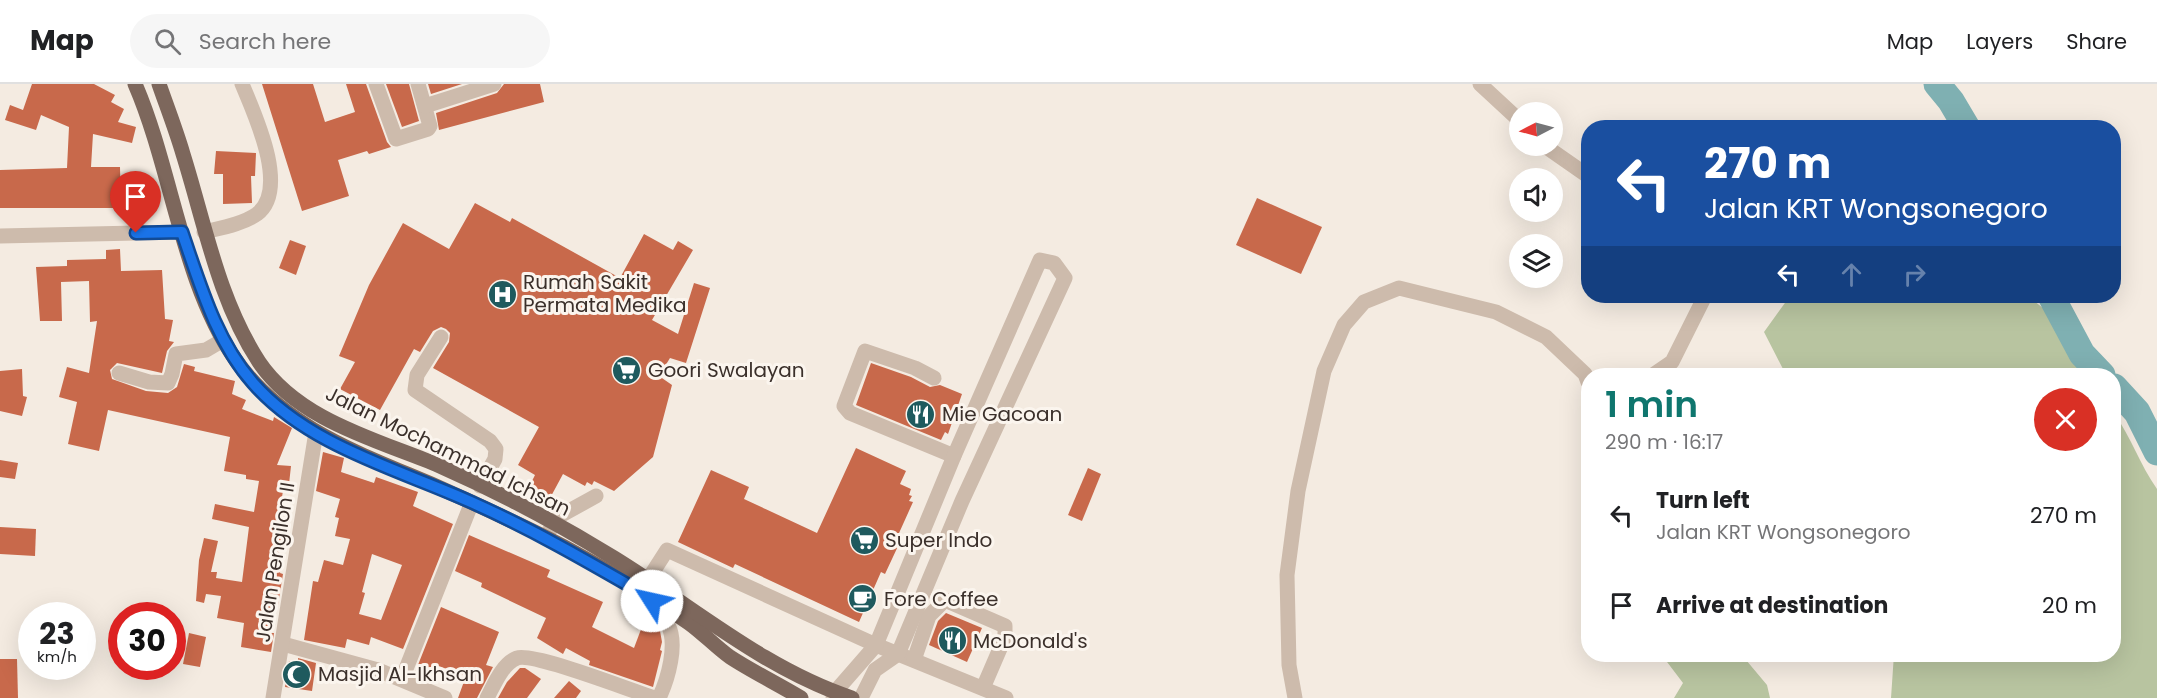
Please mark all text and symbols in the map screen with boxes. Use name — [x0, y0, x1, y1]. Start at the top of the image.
search box — [130, 14, 550, 68]
text: Map — [30, 21, 94, 60]
icon: search — [151, 25, 184, 58]
text: Search here — [199, 26, 331, 57]
text: Map — [1887, 27, 1933, 56]
text: Layers — [1966, 27, 2033, 56]
text: Share — [2066, 27, 2127, 56]
north arrow — [1509, 102, 1563, 156]
map controls — [1509, 102, 1563, 288]
text: 270 m — [1704, 134, 1831, 193]
icon: left — [1605, 144, 1683, 222]
button: sound — [1509, 168, 1563, 222]
pin — [110, 171, 161, 233]
icon: arrive — [119, 180, 152, 213]
text: Jalan KRT Wongsonegoro — [1704, 190, 2048, 227]
button: layers — [1509, 234, 1563, 288]
icon: left — [1772, 258, 1805, 291]
icon: ahead — [1835, 258, 1868, 291]
icon: right — [1898, 258, 1931, 291]
place label: Rumah Sakit Permata Medika — [523, 268, 687, 319]
hospital icon: Rumah Sakit Permata Medika — [486, 278, 518, 310]
supermarket icon: Goori Swalayan — [611, 354, 643, 386]
place label: Goori Swalayan — [648, 356, 805, 384]
street label: Jalan Mochammad Ichsan — [321, 379, 575, 523]
text: 1 min — [1605, 379, 1698, 430]
button: close — [2034, 388, 2097, 451]
restaurant icon: Mie Gacoan — [905, 398, 937, 430]
place label: Mie Gacoan — [942, 400, 1062, 428]
text: 290 m · 16:17 — [1605, 428, 1723, 456]
street label: Jalan Pengilon II — [249, 480, 301, 644]
text: Turn left — [1656, 485, 1750, 516]
icon: left — [1605, 499, 1638, 532]
text: 270 m — [2030, 500, 2097, 531]
text: Jalan KRT Wongsonegoro — [1656, 518, 1911, 546]
supermarket icon: Super Indo — [848, 524, 880, 556]
place label: Super Indo — [885, 526, 992, 554]
position arrow — [620, 569, 684, 633]
cafe icon: Fore Coffee — [847, 583, 879, 615]
place label: Fore Coffee — [884, 585, 998, 613]
icon: arrive — [1605, 589, 1638, 622]
text: Arrive at destination — [1656, 590, 1888, 621]
text: 20 m — [2042, 590, 2097, 621]
speed limit sign: 30 — [108, 602, 186, 680]
text: 23 — [39, 612, 75, 655]
restaurant icon: McDonald's — [936, 625, 968, 657]
place label: McDonald's — [973, 627, 1088, 655]
text: km/h — [37, 646, 77, 667]
mosque icon: Masjid Al-Ikhsan — [281, 658, 313, 690]
place label: Masjid Al-Ikhsan — [318, 660, 482, 688]

